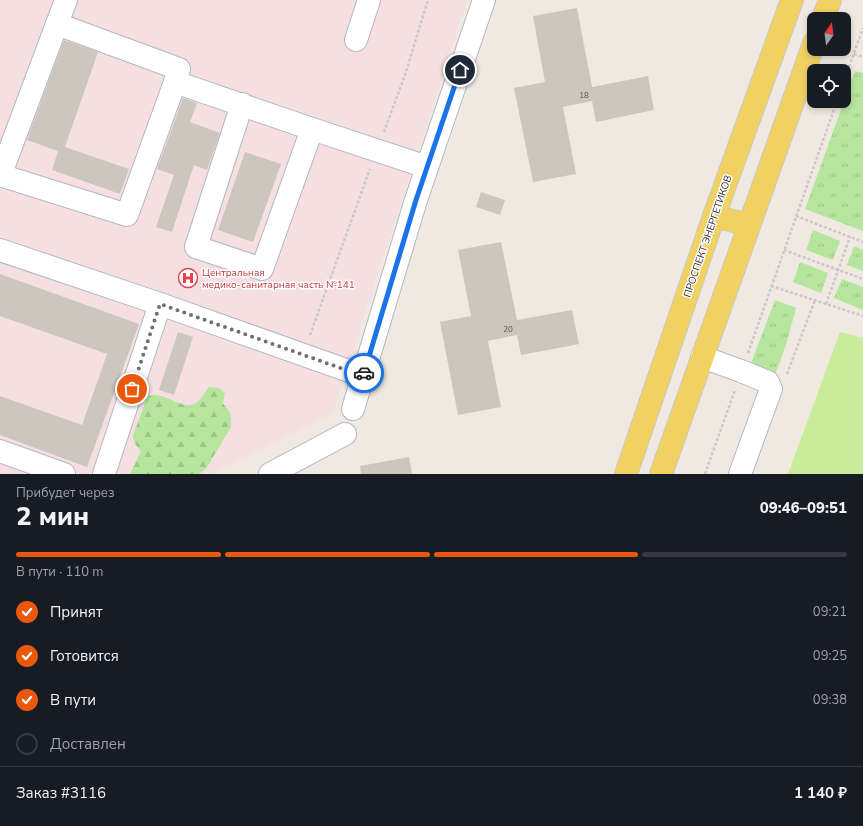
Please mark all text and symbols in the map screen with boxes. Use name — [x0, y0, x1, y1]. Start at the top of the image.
north arrow — [807, 12, 851, 56]
map controls — [807, 12, 851, 108]
pin — [443, 53, 477, 87]
icon: home — [449, 59, 471, 81]
button: locate — [807, 64, 851, 108]
house number: 18 — [579, 90, 589, 101]
street label: ПРОСПЕКТ ЭНЕРГЕТИКОВ — [680, 173, 736, 299]
place label: Центральная медико-санитарная часть №141 — [202, 266, 355, 292]
hospital icon: Центральная медико-санитарная часть №141 — [177, 267, 199, 289]
house number: 20 — [503, 324, 513, 335]
courier — [344, 353, 384, 393]
icon: car — [353, 362, 375, 384]
pin — [115, 372, 149, 406]
icon: bag — [121, 378, 143, 400]
text: Прибудет через — [16, 484, 114, 502]
text: 09:46–09:51 — [760, 498, 847, 518]
text: 2 мин — [16, 499, 89, 534]
text: В пути · 110 m — [16, 563, 103, 581]
icon: check — [16, 601, 38, 623]
text: Принят — [50, 602, 103, 622]
text: 09:21 — [813, 603, 847, 621]
icon: check — [16, 645, 38, 667]
text: Готовится — [50, 646, 119, 666]
text: 09:25 — [813, 647, 847, 665]
icon: check — [16, 689, 38, 711]
text: В пути — [50, 690, 96, 710]
text: 09:38 — [813, 691, 847, 709]
text: Доставлен — [50, 734, 126, 754]
text: Заказ #3116 — [16, 783, 106, 803]
text: 1 140 ₽ — [794, 783, 847, 803]

